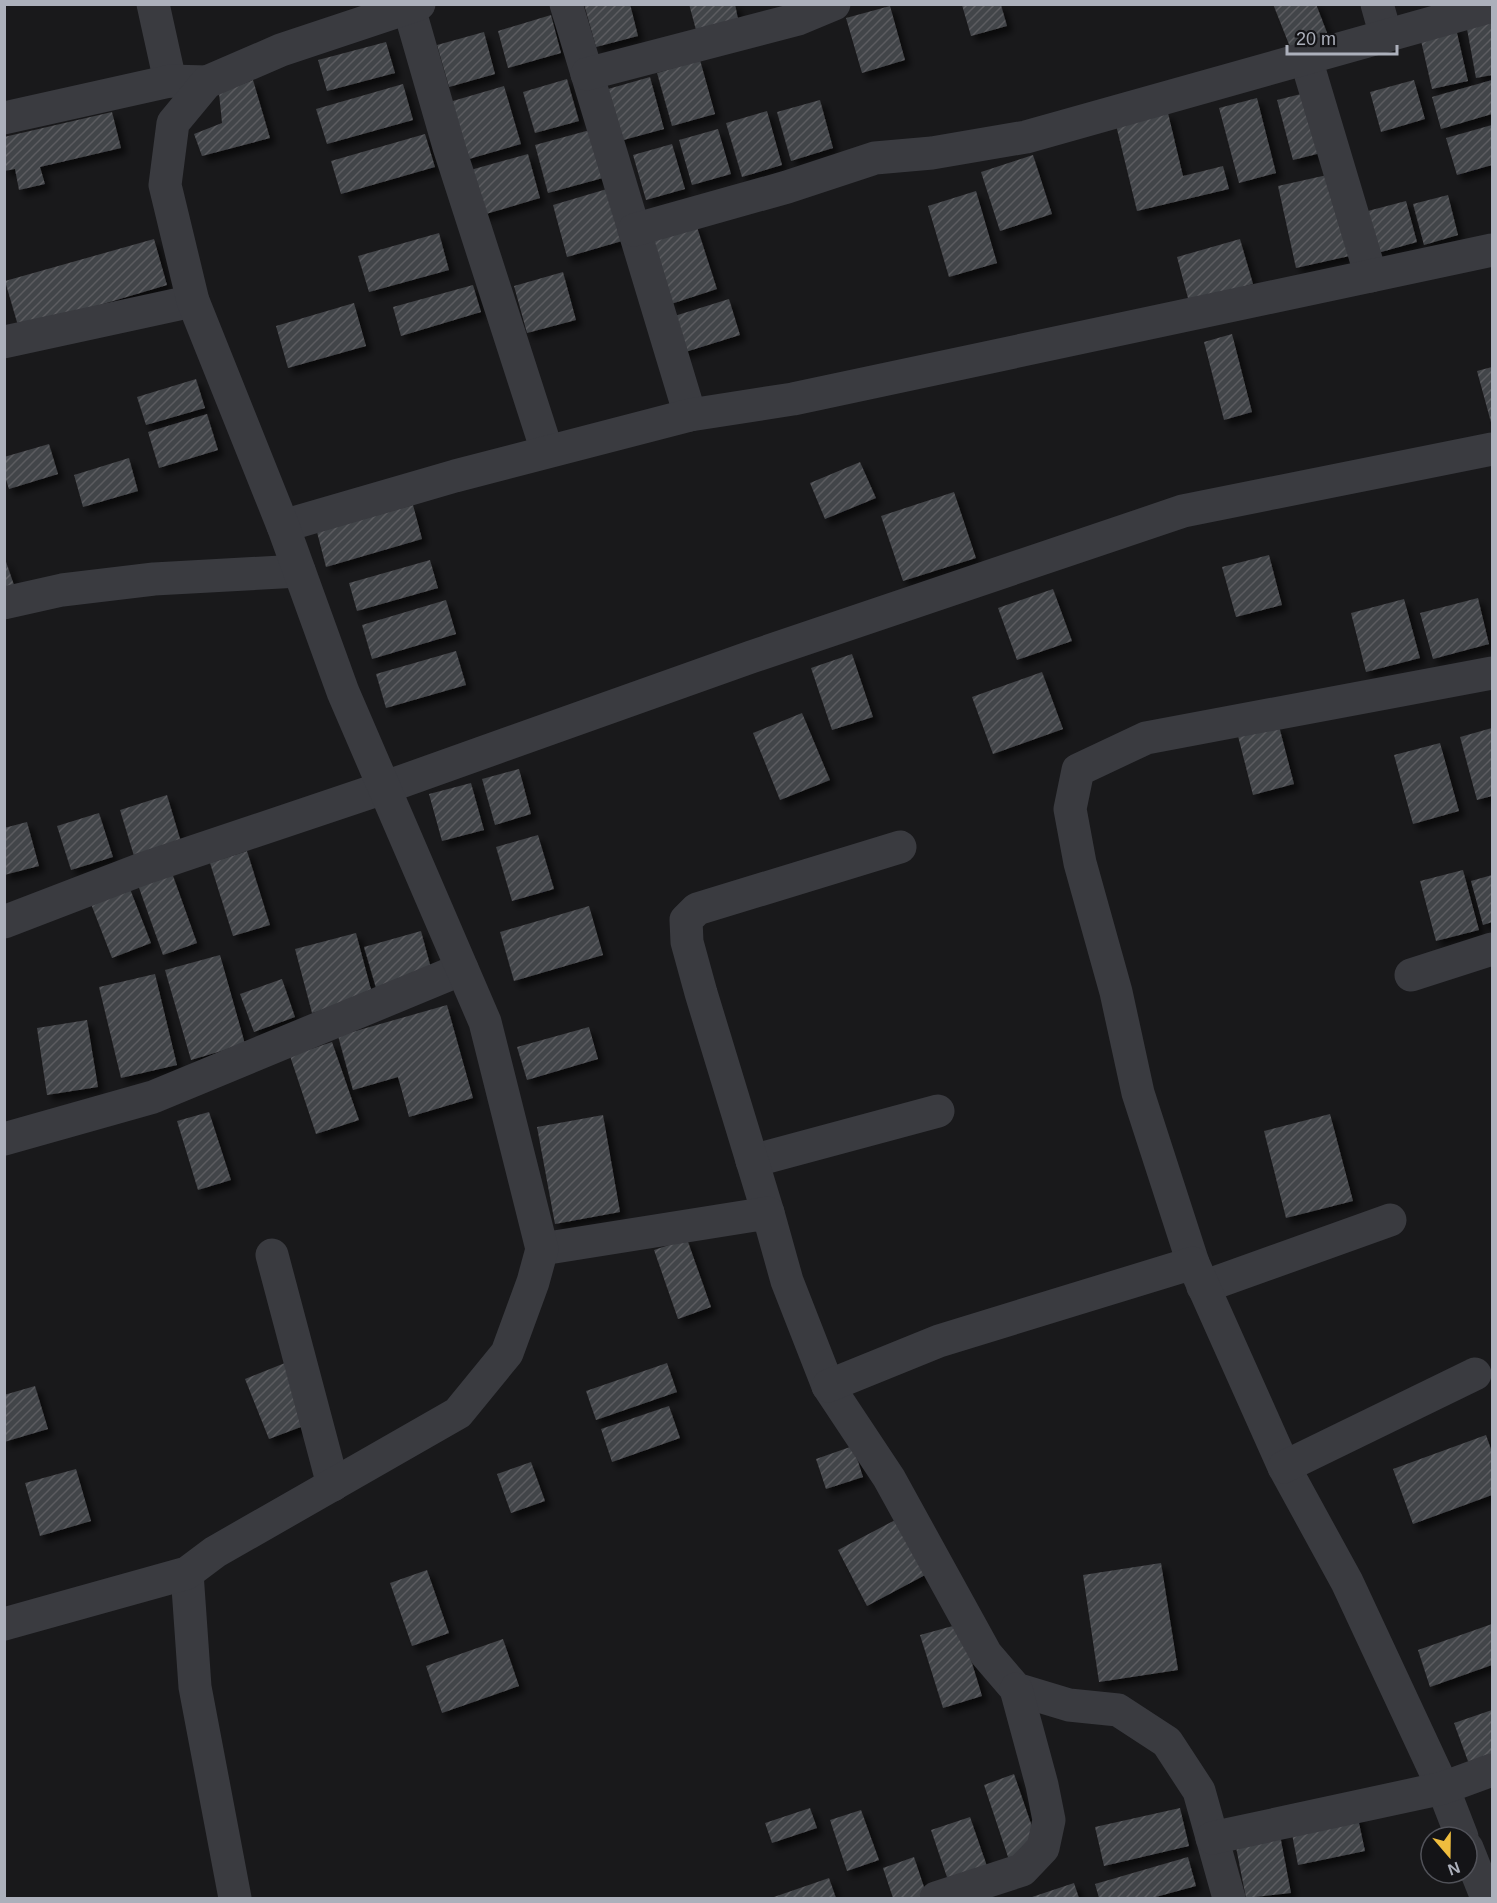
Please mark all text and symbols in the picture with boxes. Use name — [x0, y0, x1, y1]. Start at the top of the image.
scale bar — [1287, 18, 1396, 56]
text: 20 m — [1296, 29, 1336, 49]
north arrow — [1419, 1825, 1479, 1885]
text: N — [1446, 1859, 1462, 1879]

